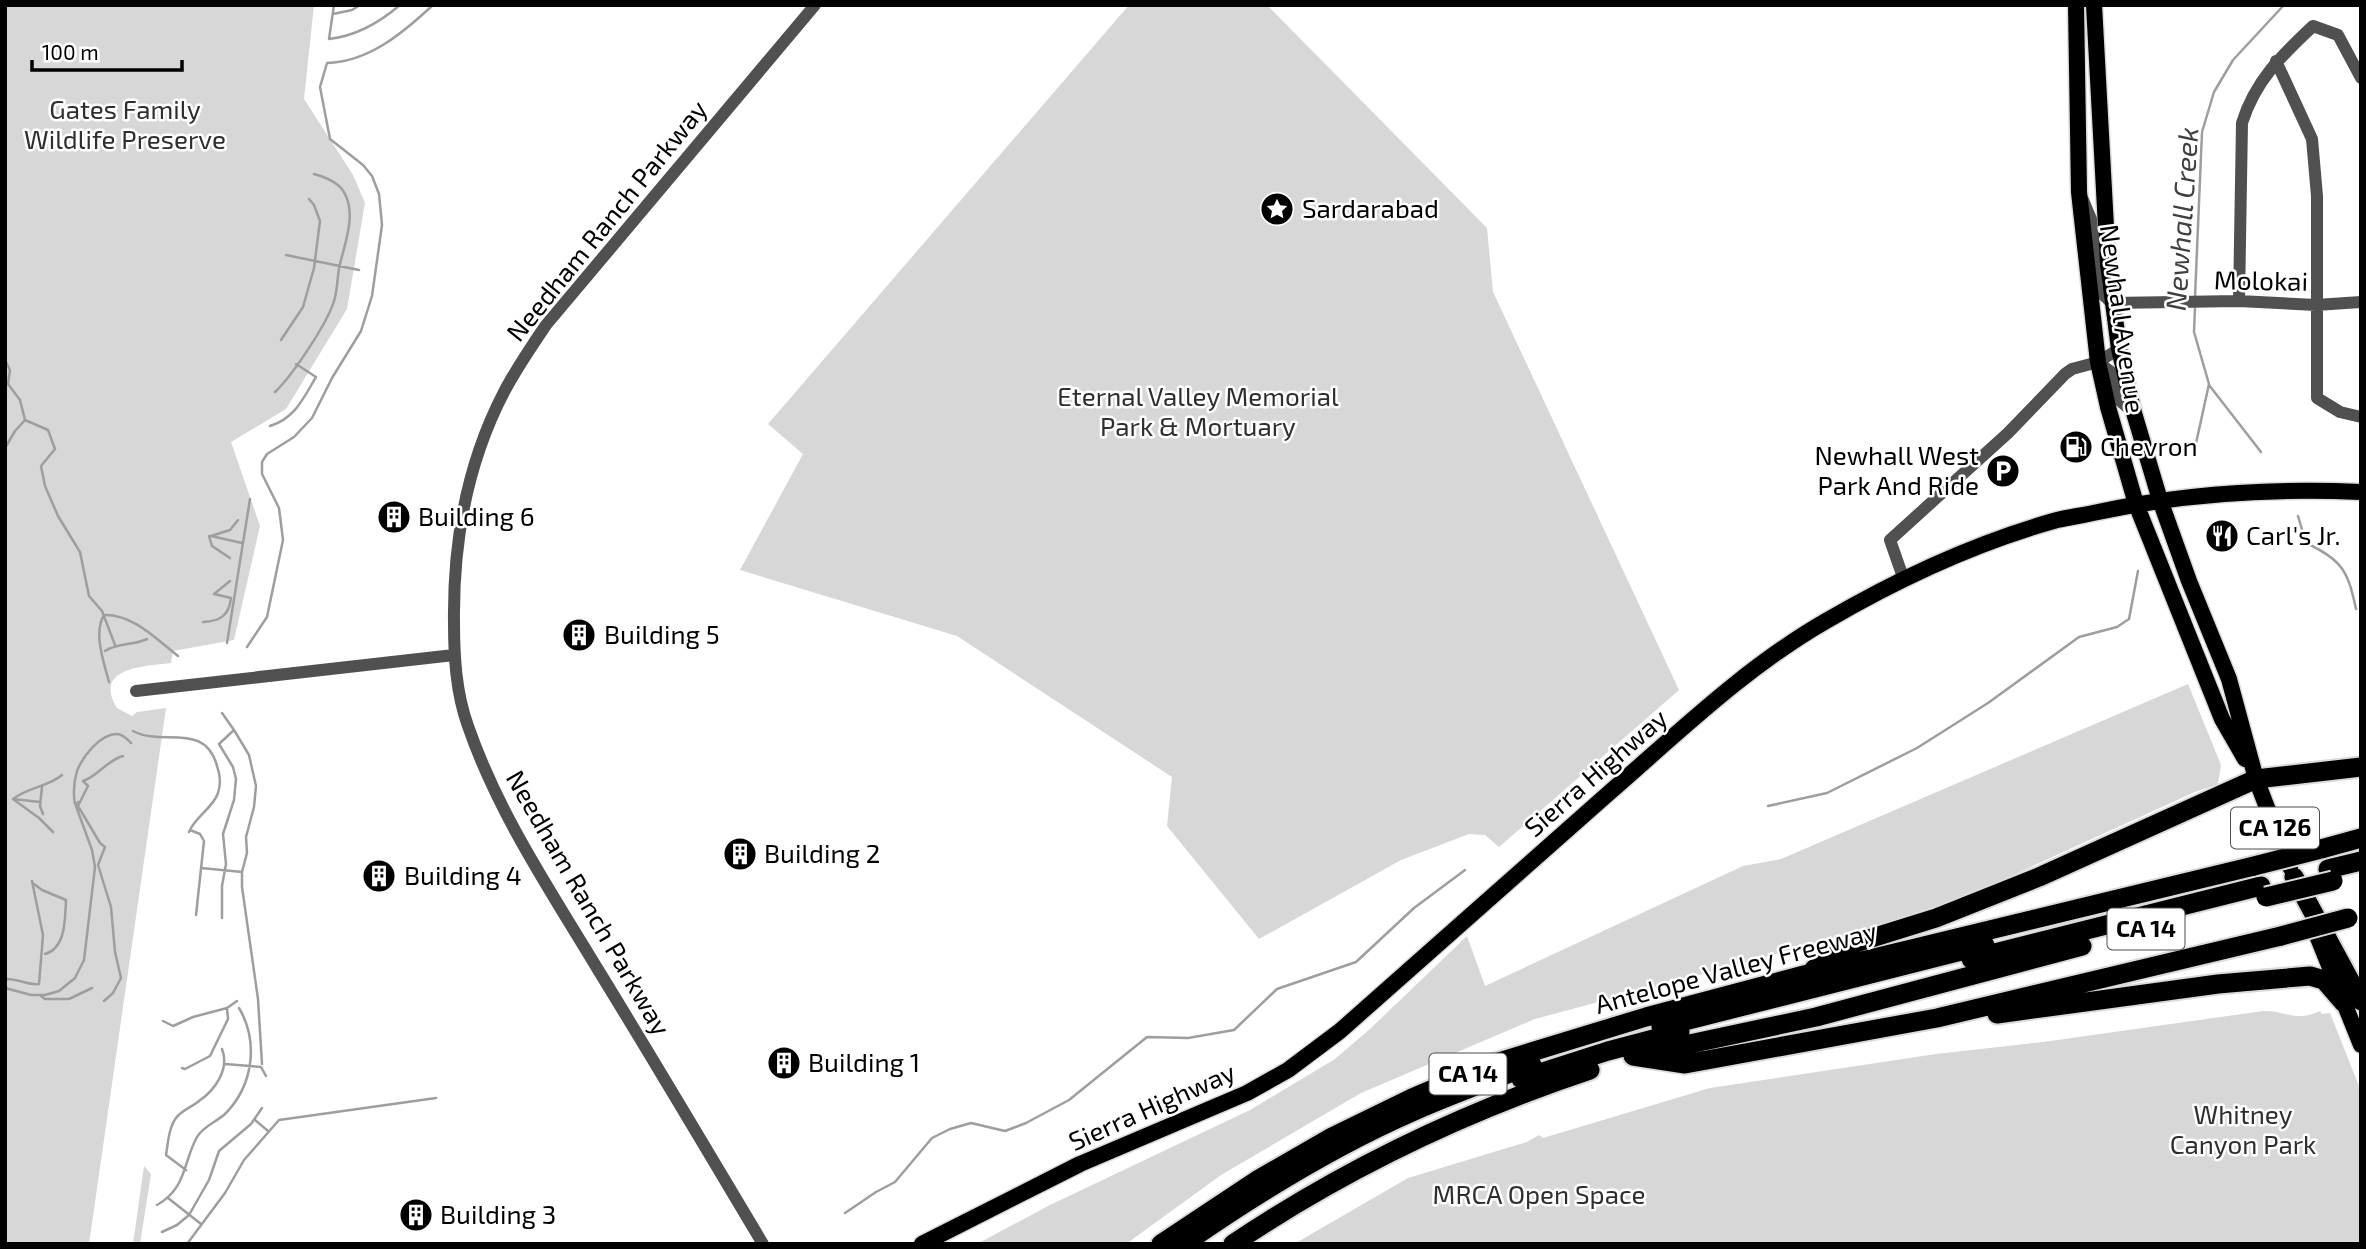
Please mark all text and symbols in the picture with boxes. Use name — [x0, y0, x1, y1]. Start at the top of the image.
scale bar — [32, 28, 182, 72]
text: 100 m — [42, 39, 99, 64]
park label: Gates Family Wildlife Preserve — [24, 93, 226, 154]
street label: Needham Ranch Parkway — [499, 93, 713, 347]
water label: Newhall Creek — [2158, 126, 2204, 312]
place icon: Sardarabad — [1258, 190, 1296, 228]
place label: Sardarabad — [1302, 192, 1439, 223]
street label: Newhall Avenue — [2095, 222, 2152, 415]
street label: Molokai — [2214, 263, 2308, 296]
park label: Eternal Valley Memorial Park & Mortuary — [1057, 380, 1339, 441]
fuel station icon: Chevron — [2057, 428, 2095, 466]
place label: Chevron — [2100, 430, 2198, 461]
place label: Newhall West Park And Ride — [1814, 439, 1979, 500]
parking icon: Newhall West Park And Ride — [1984, 452, 2022, 490]
building icon: Building 6 — [375, 498, 413, 536]
place label: Building 6 — [418, 500, 535, 531]
restaurant icon: Carl's Jr. — [2203, 517, 2241, 555]
place label: Carl's Jr. — [2246, 519, 2340, 550]
building icon: Building 5 — [560, 616, 598, 654]
place label: Building 5 — [604, 618, 720, 649]
street label: Sierra Highway — [1517, 701, 1673, 842]
street label: Needham Ranch Parkway — [501, 764, 678, 1040]
road number: CA 126 — [2231, 808, 2319, 848]
building icon: Building 2 — [721, 835, 759, 873]
place label: Building 2 — [764, 837, 880, 868]
building icon: Building 4 — [360, 857, 398, 895]
place label: Building 4 — [404, 859, 522, 890]
road number: CA 14 — [2108, 909, 2184, 950]
street label: Antelope Valley Freeway — [1591, 914, 1880, 1019]
building icon: Building 1 — [765, 1044, 803, 1082]
place label: Building 1 — [808, 1046, 920, 1077]
road number: CA 14 — [1430, 1054, 1506, 1094]
street label: Sierra Highway — [1063, 1055, 1240, 1156]
park label: Whitney Canyon Park — [2170, 1098, 2316, 1159]
park label: MRCA Open Space — [1433, 1178, 1645, 1209]
building icon: Building 3 — [397, 1196, 435, 1234]
place label: Building 3 — [440, 1198, 556, 1229]

